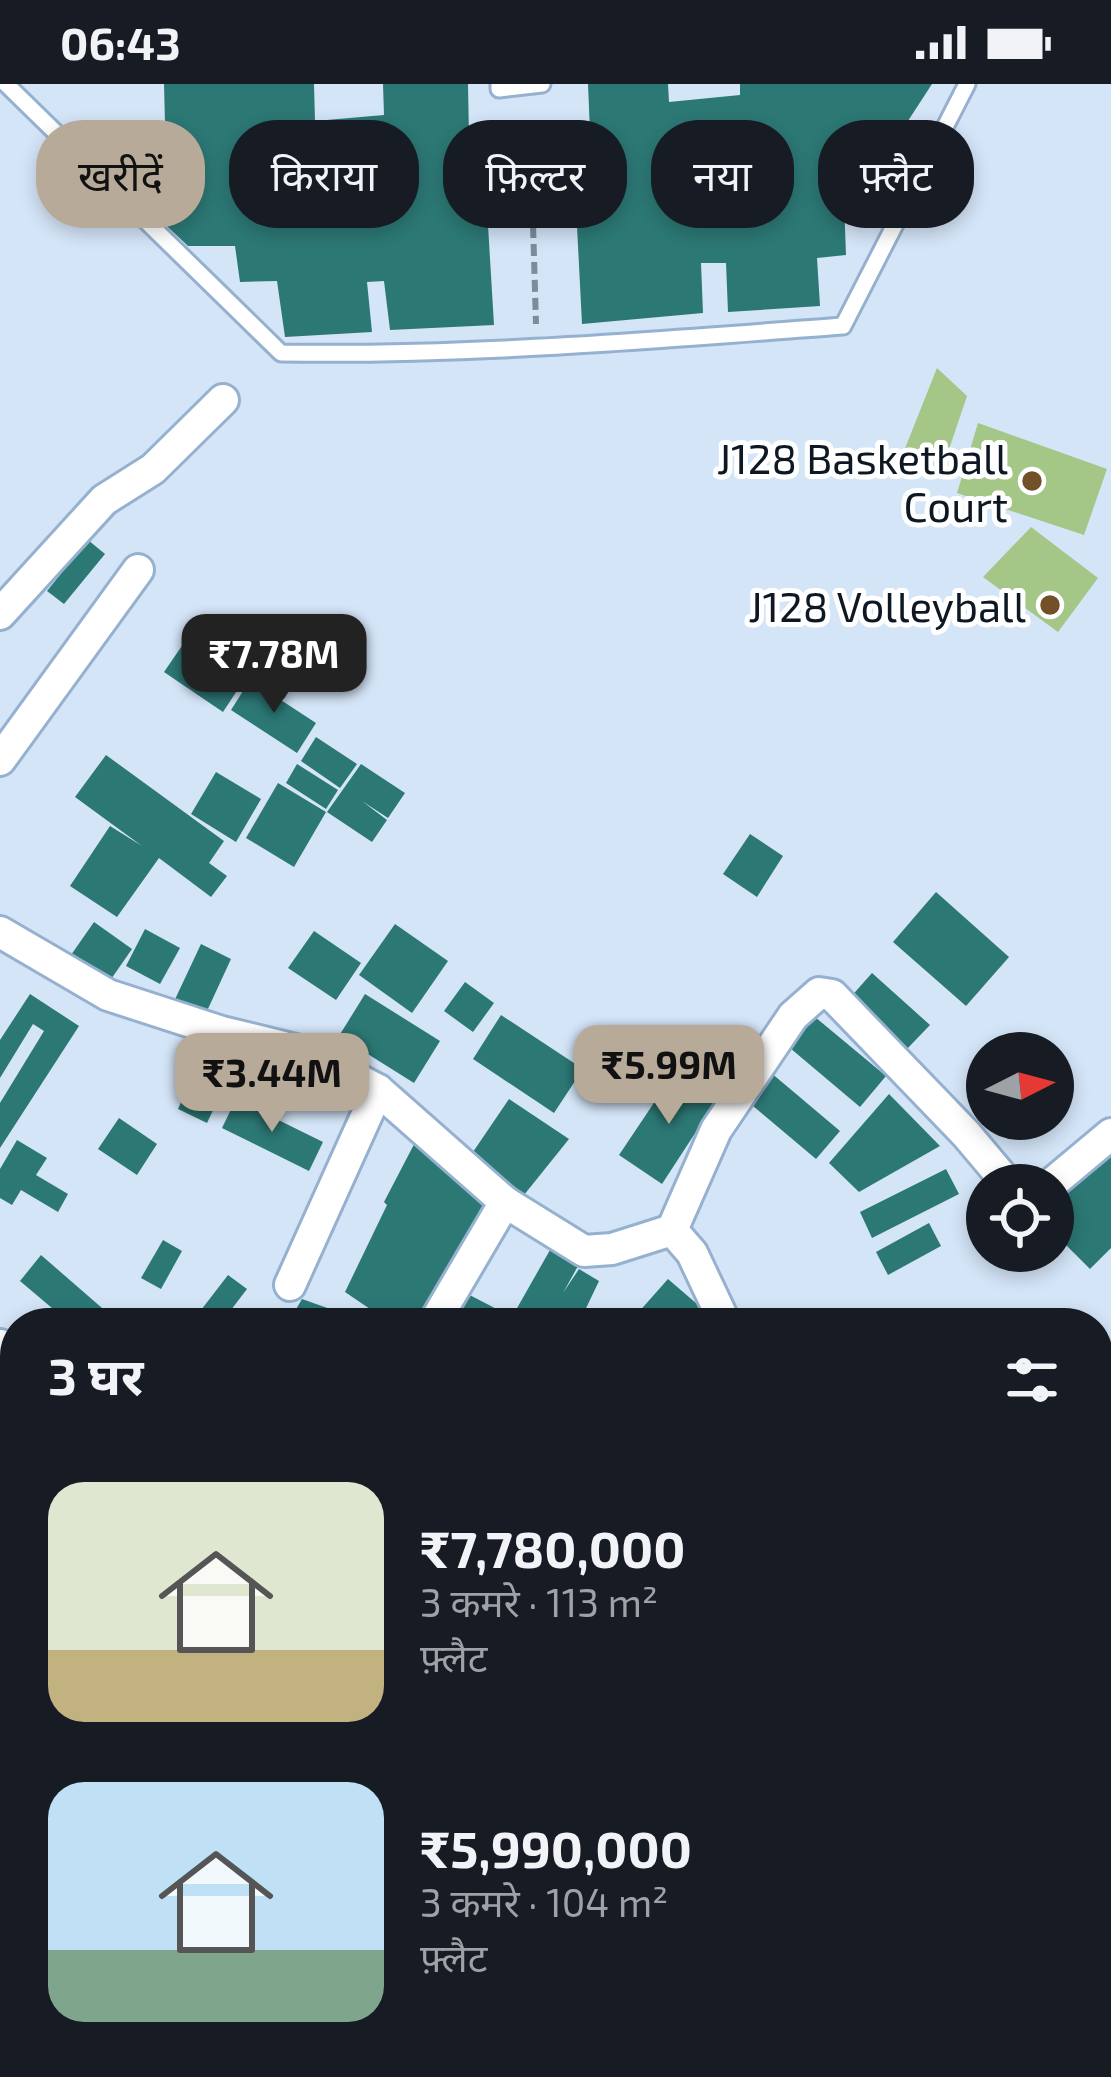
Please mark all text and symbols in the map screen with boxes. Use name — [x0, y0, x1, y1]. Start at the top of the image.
text: 06:43 — [60, 15, 181, 69]
chip: खरीदें — [36, 120, 205, 228]
chip: किराया — [229, 120, 419, 228]
chip: फ़िल्टर — [443, 120, 627, 228]
chip: नया — [651, 120, 794, 228]
chip: फ़्लैट — [818, 120, 974, 228]
place label: J128 Basketball Court — [717, 432, 1009, 530]
marker: J128 Basketball Court — [1019, 468, 1045, 494]
place label: J128 Volleyball — [748, 580, 1027, 630]
marker: J128 Volleyball — [1037, 592, 1063, 618]
pin: ₹7.78M — [176, 614, 372, 716]
text: ₹7.78M — [209, 629, 339, 676]
pin: ₹5.99M — [571, 1025, 767, 1127]
north arrow — [966, 1032, 1074, 1140]
map controls — [966, 1032, 1074, 1272]
pin: ₹3.44M — [174, 1033, 370, 1135]
text: ₹5.99M — [601, 1040, 737, 1087]
text: ₹3.44M — [202, 1048, 342, 1095]
button: locate — [966, 1164, 1074, 1272]
text: 3 घर — [48, 1344, 143, 1405]
icon: filters — [999, 1347, 1065, 1413]
text: ₹7,780,000 — [420, 1517, 685, 1578]
icon: home — [144, 1530, 288, 1674]
text: 3 कमरे · 113 m² — [420, 1578, 658, 1625]
text: फ़्लैट — [420, 1633, 487, 1680]
text: ₹5,990,000 — [420, 1817, 692, 1878]
icon: home — [144, 1830, 288, 1974]
text: 3 कमरे · 104 m² — [420, 1878, 668, 1925]
text: फ़्लैट — [420, 1933, 487, 1980]

